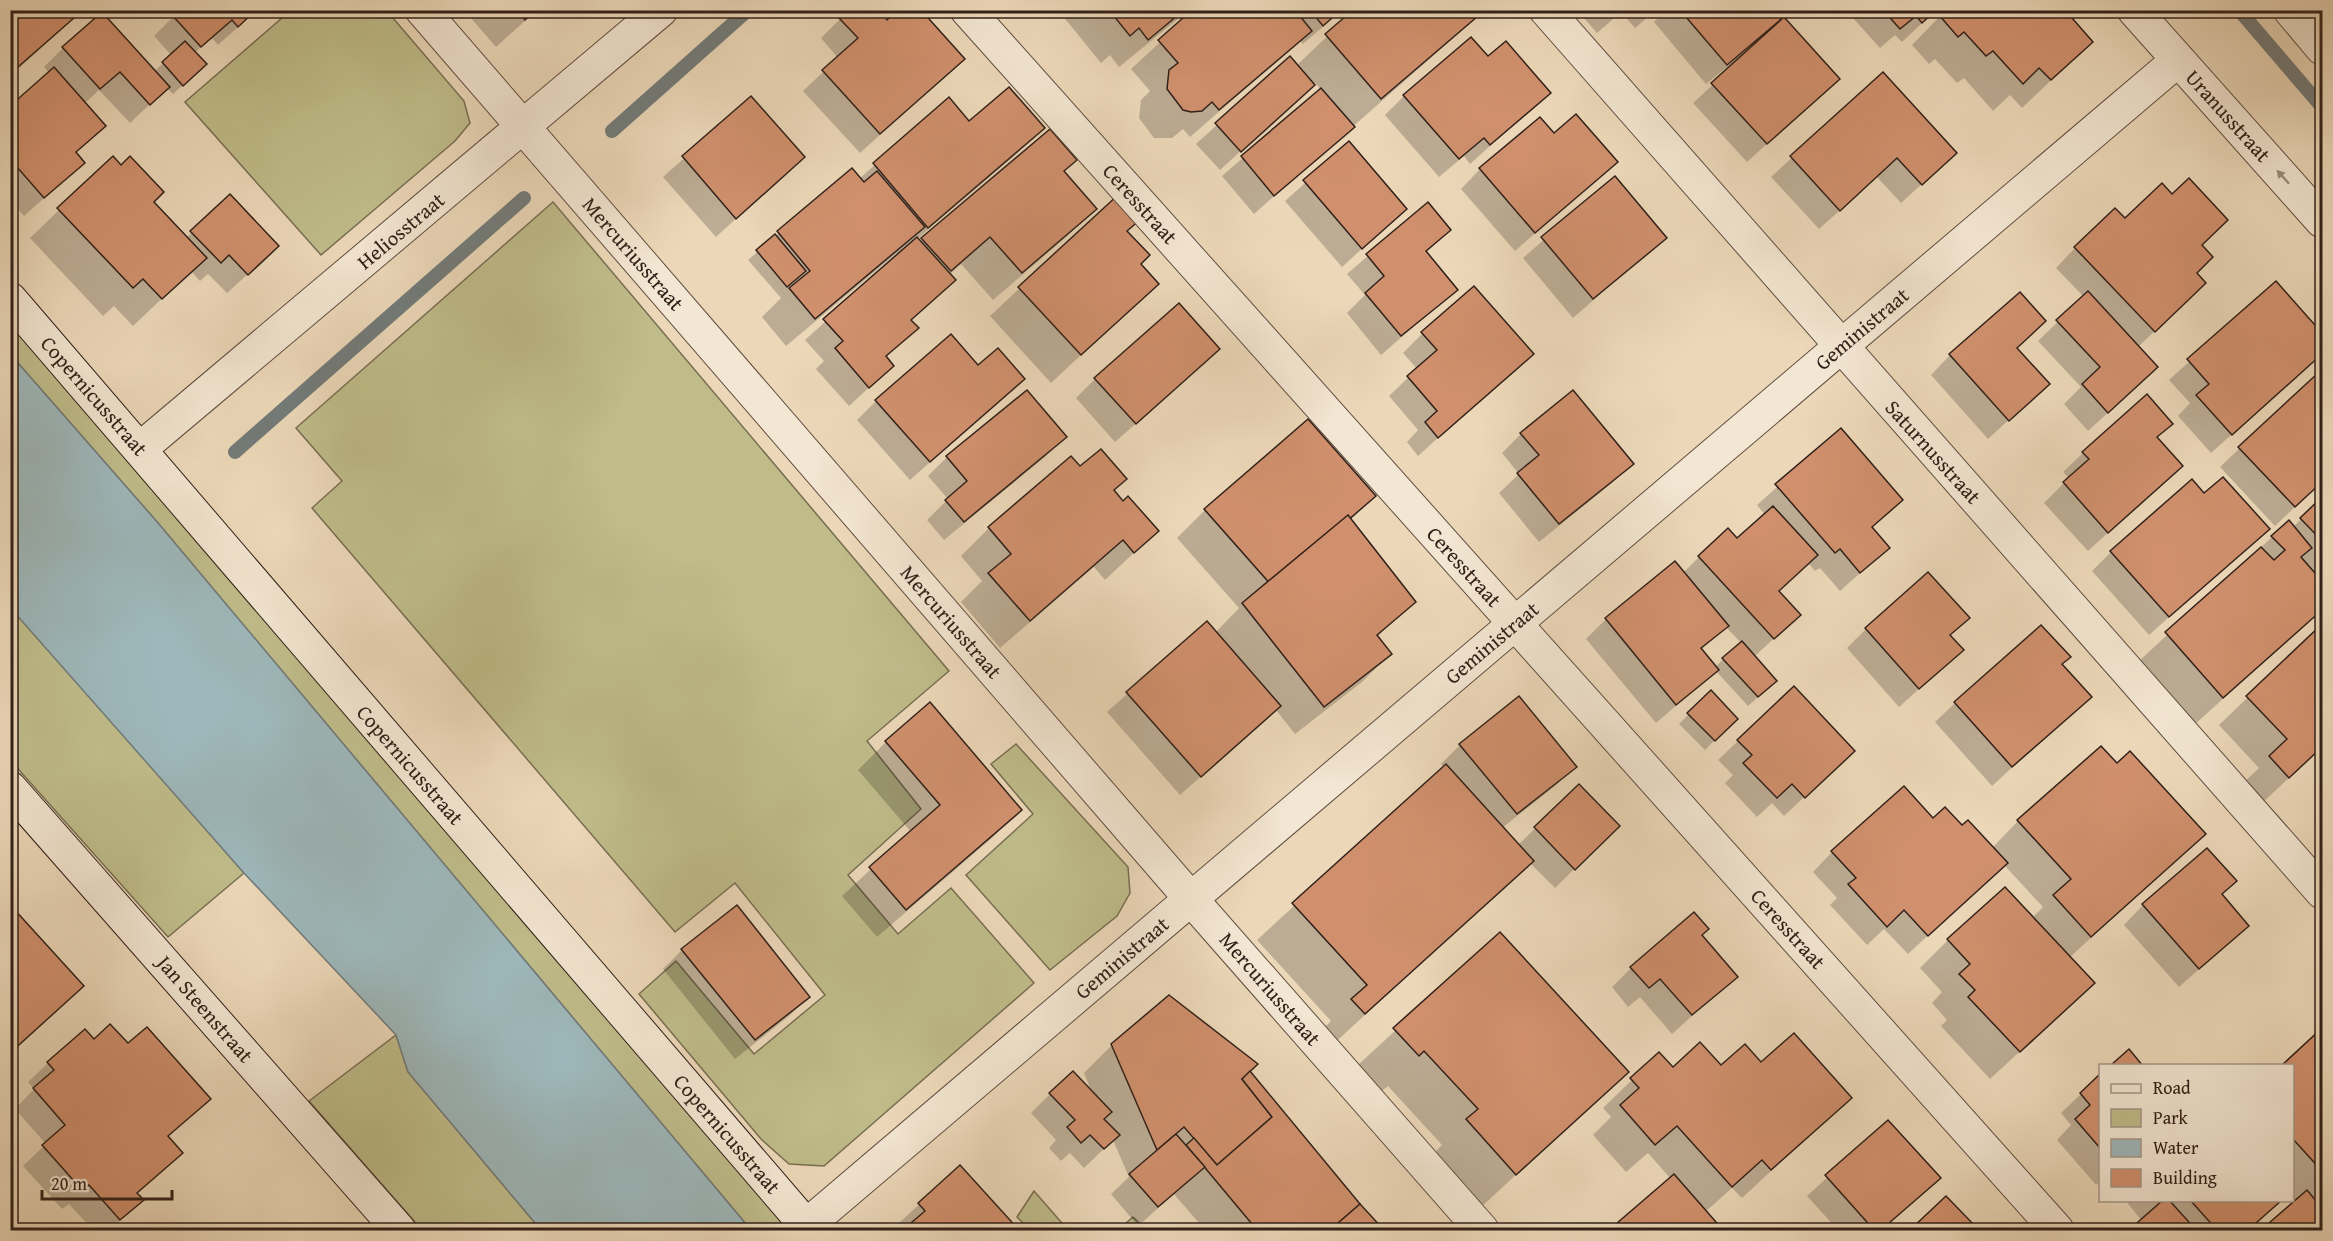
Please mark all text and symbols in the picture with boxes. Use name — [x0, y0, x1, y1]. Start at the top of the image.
street label: Uranusstraat — [2178, 62, 2279, 169]
street label: Ceresstraat — [1096, 156, 1185, 251]
one-way arrow — [2277, 170, 2290, 185]
street label: Heliosstraat — [350, 184, 452, 277]
street label: Mercuriusstraat — [575, 190, 692, 318]
street label: Geministraat — [1808, 280, 1916, 377]
street label: Copernicusstraat — [33, 329, 156, 463]
street label: Saturnusstraat — [1878, 393, 1989, 511]
street label: Ceresstraat — [1420, 519, 1509, 614]
street label: Mercuriusstraat — [893, 558, 1010, 686]
street label: Geministraat — [1438, 594, 1546, 691]
street label: Copernicusstraat — [349, 698, 472, 832]
street label: Ceresstraat — [1744, 881, 1833, 976]
street label: Geministraat — [1068, 909, 1176, 1006]
street label: Mercuriusstraat — [1212, 925, 1329, 1053]
street label: Jan Steenstraat — [148, 946, 261, 1070]
legend — [2099, 1064, 2294, 1202]
street label: Copernicusstraat — [666, 1067, 789, 1201]
text: Road — [2153, 1074, 2191, 1101]
text: Park — [2153, 1104, 2189, 1131]
text: Water — [2153, 1134, 2199, 1161]
scale bar — [42, 1163, 172, 1201]
text: Building — [2153, 1164, 2217, 1191]
text: 20 m — [51, 1170, 87, 1197]

